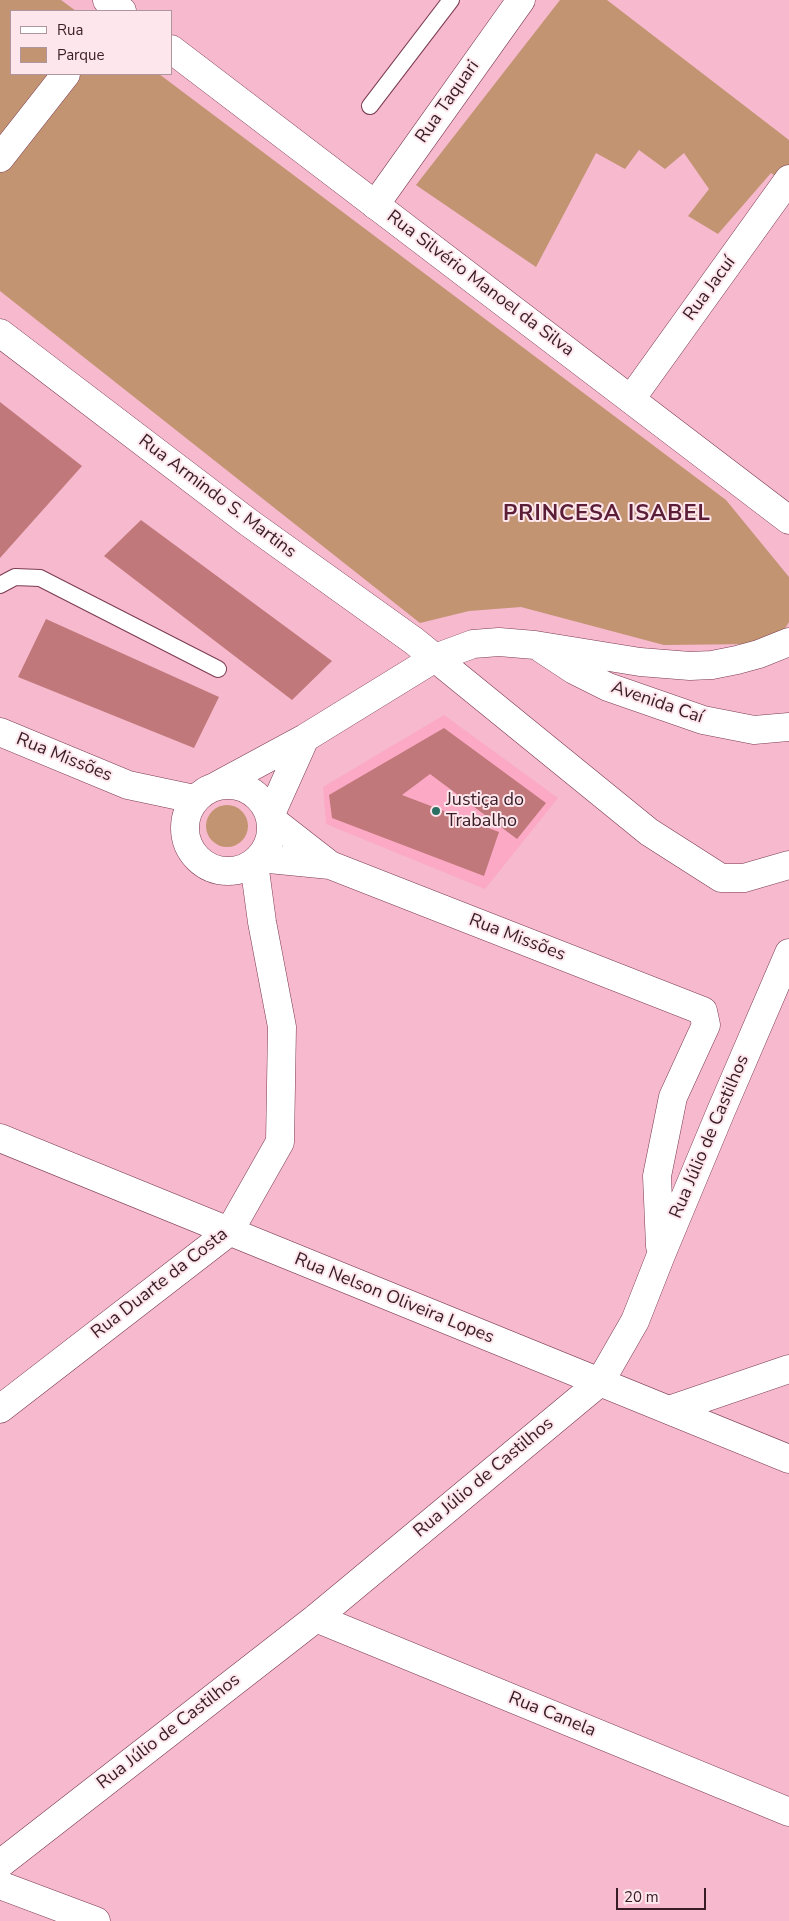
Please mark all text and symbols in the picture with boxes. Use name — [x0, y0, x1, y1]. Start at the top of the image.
legend — [10, 10, 172, 75]
text: Rua — [57, 20, 83, 40]
text: Parque — [57, 45, 105, 65]
street label: Rua Taquari — [412, 56, 484, 148]
street label: Rua Silvério Manoel da Silva — [382, 206, 578, 362]
street label: Rua Jacuí — [679, 253, 741, 325]
street label: Rua Armindo S. Martins — [134, 431, 300, 563]
district label: PRINCESA ISABEL — [501, 502, 713, 528]
street label: Avenida Caí — [608, 677, 706, 729]
street label: Rua Missões — [13, 729, 115, 787]
place label: Justiça do Trabalho — [446, 790, 524, 832]
marker: Justiça do Trabalho — [430, 805, 442, 817]
street label: Rua Missões — [466, 910, 568, 966]
street label: Rua Júlio de Castilhos — [666, 1052, 754, 1222]
street label: Rua Duarte da Costa — [87, 1224, 233, 1344]
street label: Rua Nelson Oliveira Lopes — [291, 1249, 497, 1349]
street label: Rua Júlio de Castilhos — [410, 1413, 558, 1543]
street label: Rua Júlio de Castilhos — [93, 1669, 245, 1795]
street label: Rua Canela — [505, 1688, 599, 1742]
scale bar — [619, 1878, 709, 1910]
text: 20 m — [624, 1887, 659, 1907]

